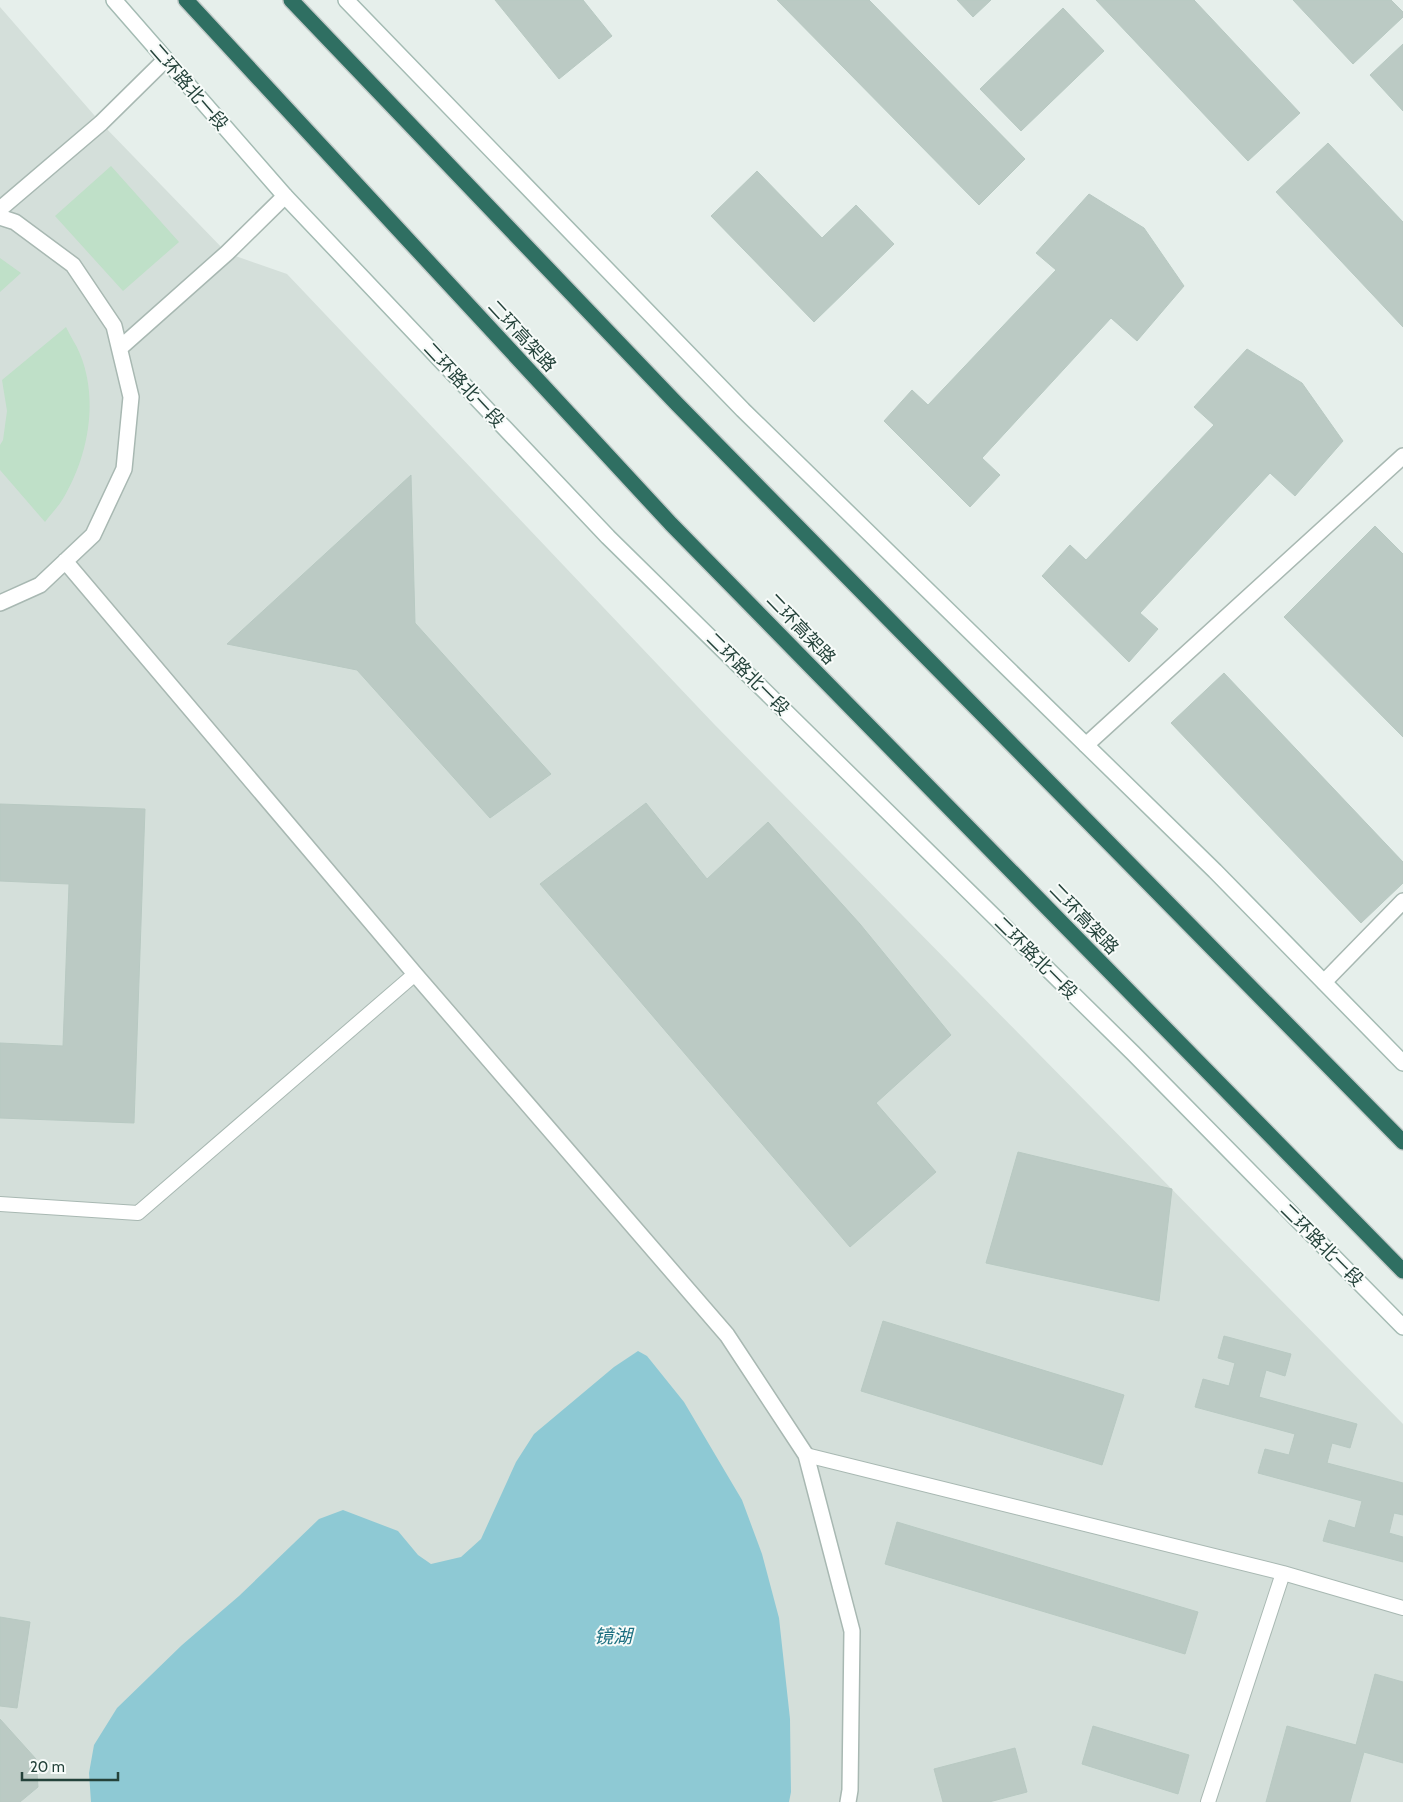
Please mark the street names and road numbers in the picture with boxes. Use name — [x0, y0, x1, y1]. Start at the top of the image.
street label: 二环路北一段 — [145, 39, 233, 135]
street label: 二环高架路 — [483, 296, 561, 376]
street label: 二环路北一段 — [419, 338, 509, 432]
street label: 二环高架路 — [762, 589, 840, 669]
street label: 二环路北一段 — [702, 628, 794, 720]
street label: 二环高架路 — [1045, 879, 1123, 959]
street label: 二环路北一段 — [990, 912, 1082, 1004]
street label: 二环路北一段 — [1276, 1199, 1368, 1291]

